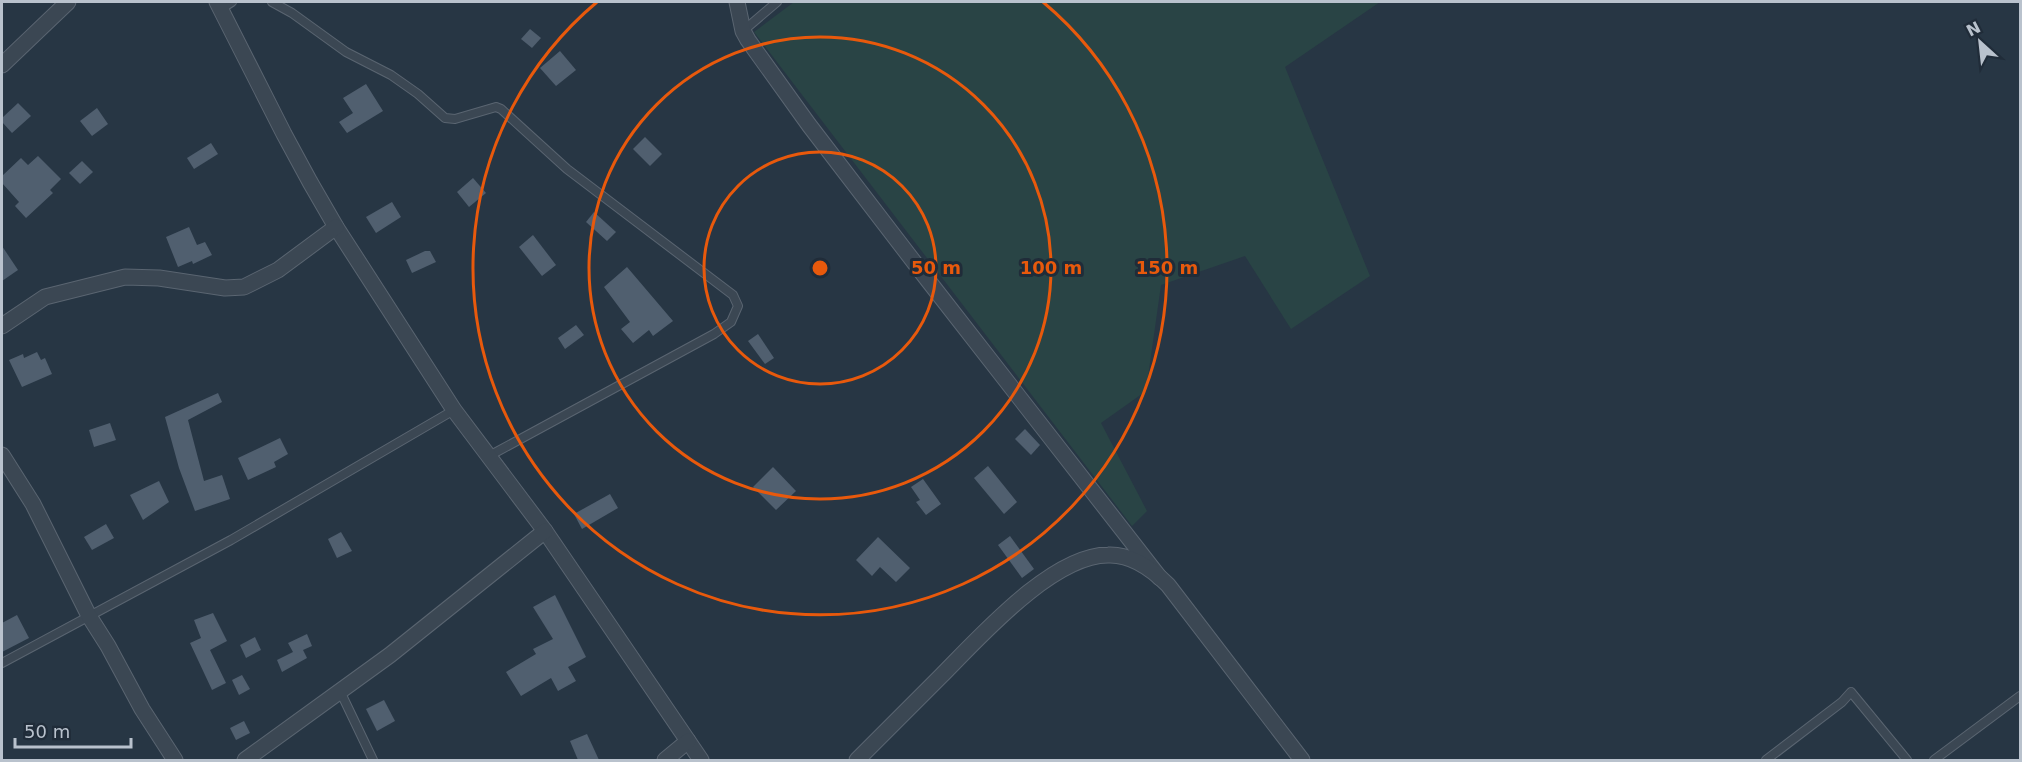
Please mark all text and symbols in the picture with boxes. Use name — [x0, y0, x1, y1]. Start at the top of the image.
north arrow — [1950, 12, 2010, 72]
text: N — [1963, 18, 1984, 41]
text: 50 m — [911, 257, 961, 278]
text: 100 m — [1020, 257, 1082, 278]
text: 150 m — [1136, 257, 1198, 278]
centre of rings — [810, 258, 830, 278]
scale bar — [15, 711, 130, 749]
text: 50 m — [24, 721, 70, 742]

